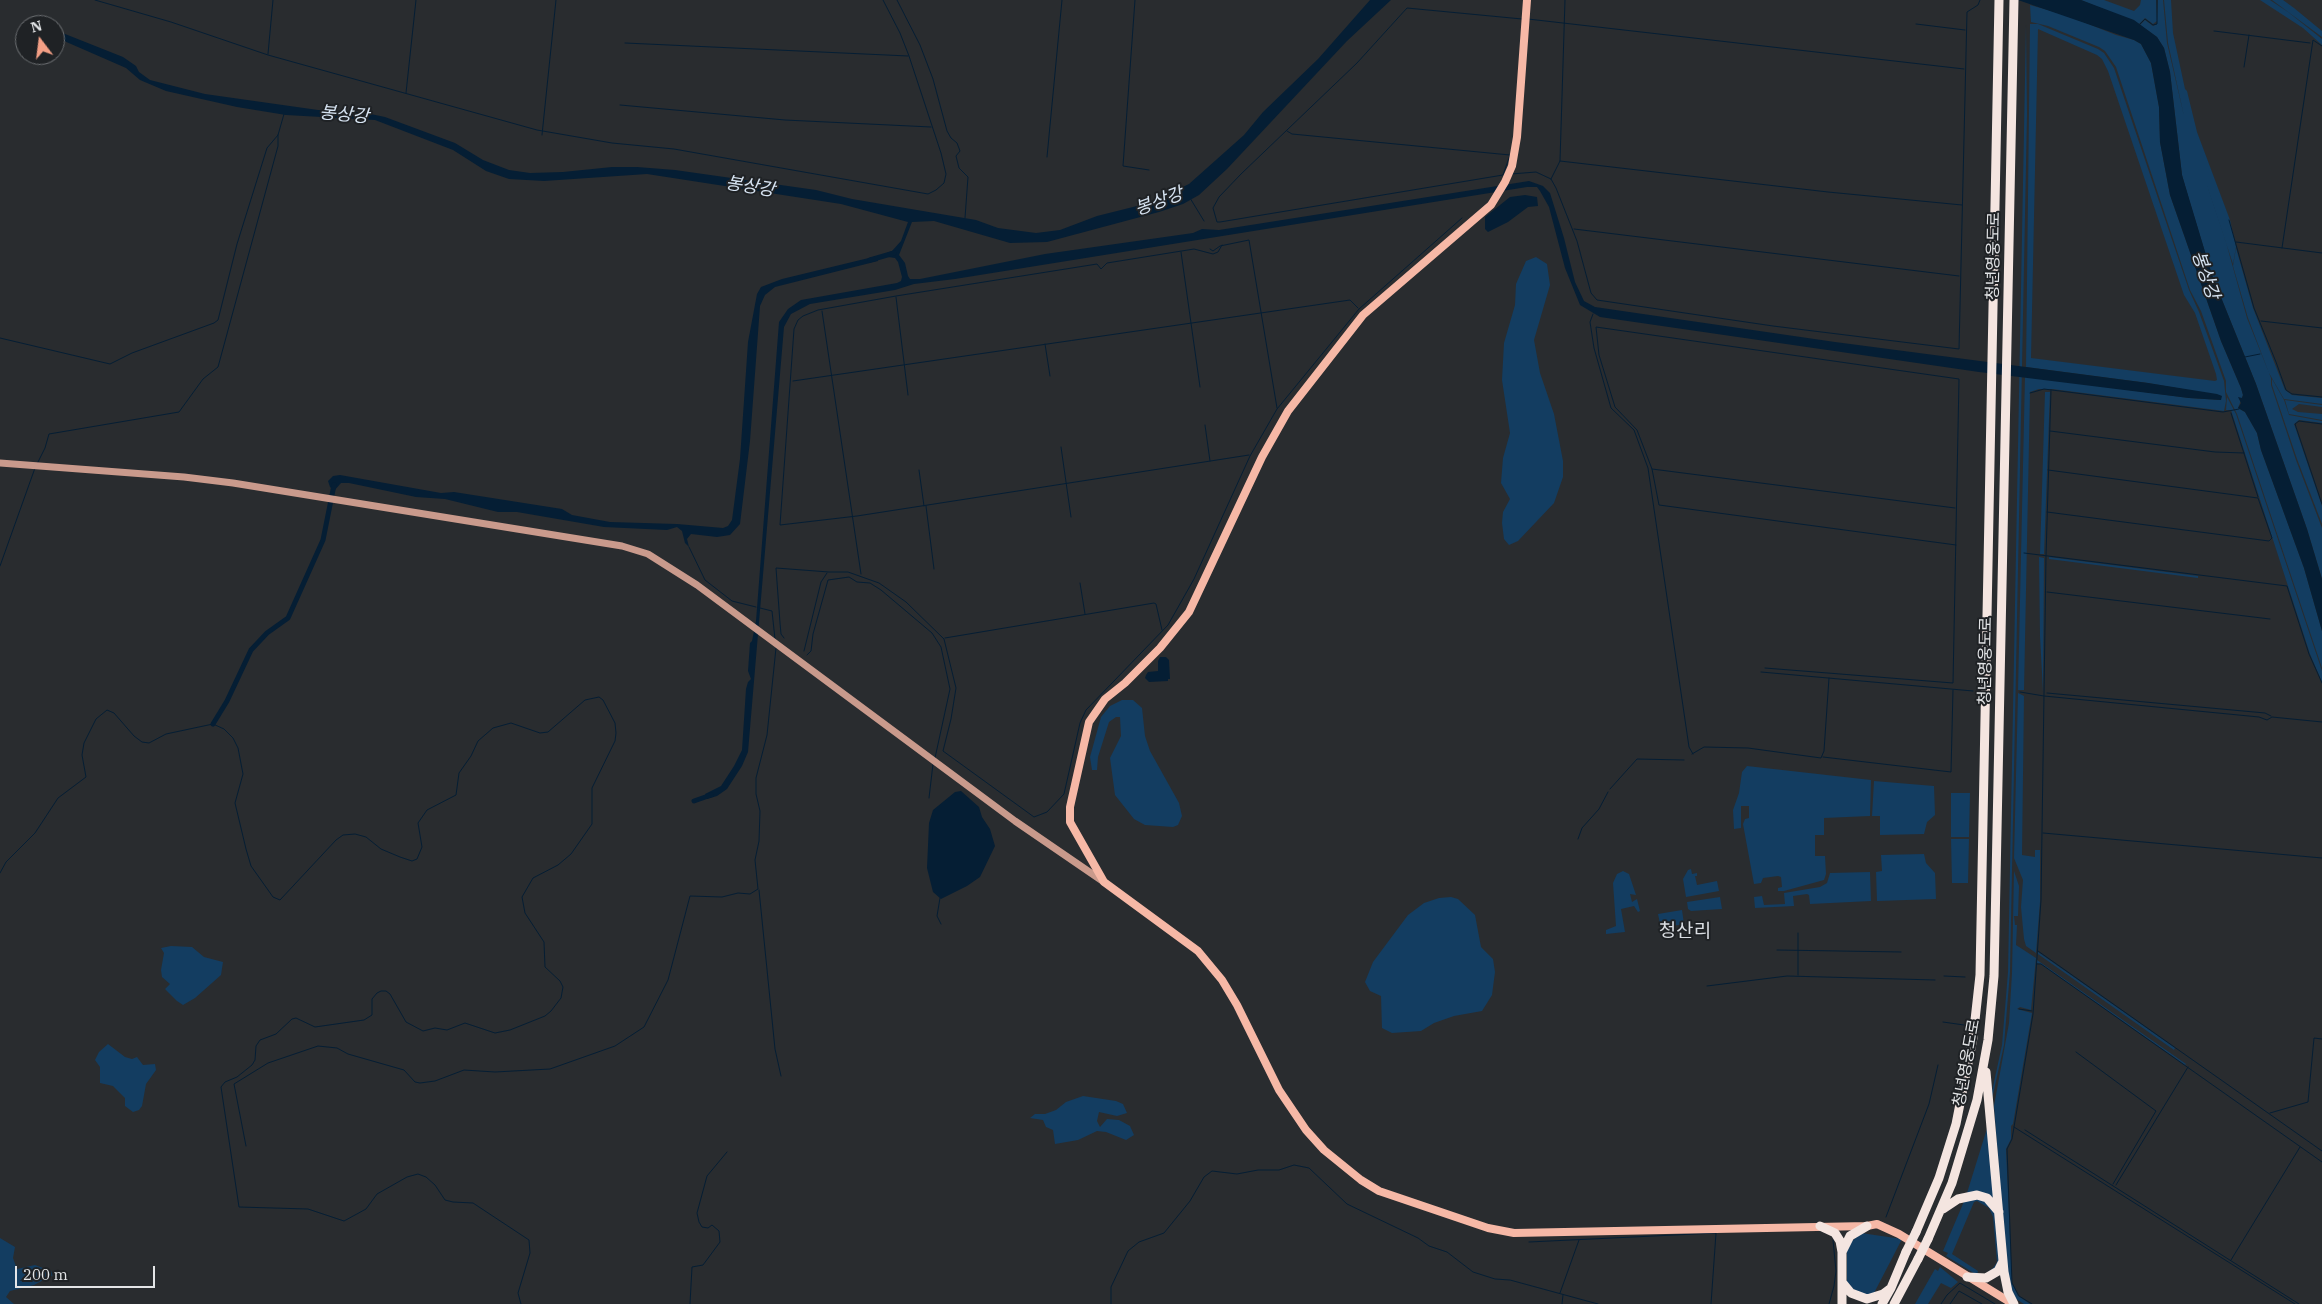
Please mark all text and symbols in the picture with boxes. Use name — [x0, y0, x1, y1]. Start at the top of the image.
north arrow — [15, 15, 65, 65]
text: N — [29, 16, 44, 37]
water label: 봉상강 — [318, 102, 370, 128]
water label: 봉상강 — [724, 172, 776, 202]
water label: 봉상강 — [1132, 183, 1186, 221]
street label: 청년영웅도로 — [1984, 212, 2004, 300]
water label: 봉상강 — [2187, 248, 2223, 302]
street label: 청년영웅도로 — [1976, 617, 1996, 705]
district label: 청산리 — [1659, 921, 1711, 943]
street label: 청년영웅도로 — [1950, 1018, 1984, 1108]
scale bar — [18, 1256, 158, 1288]
text: 200 m — [23, 1265, 68, 1284]

